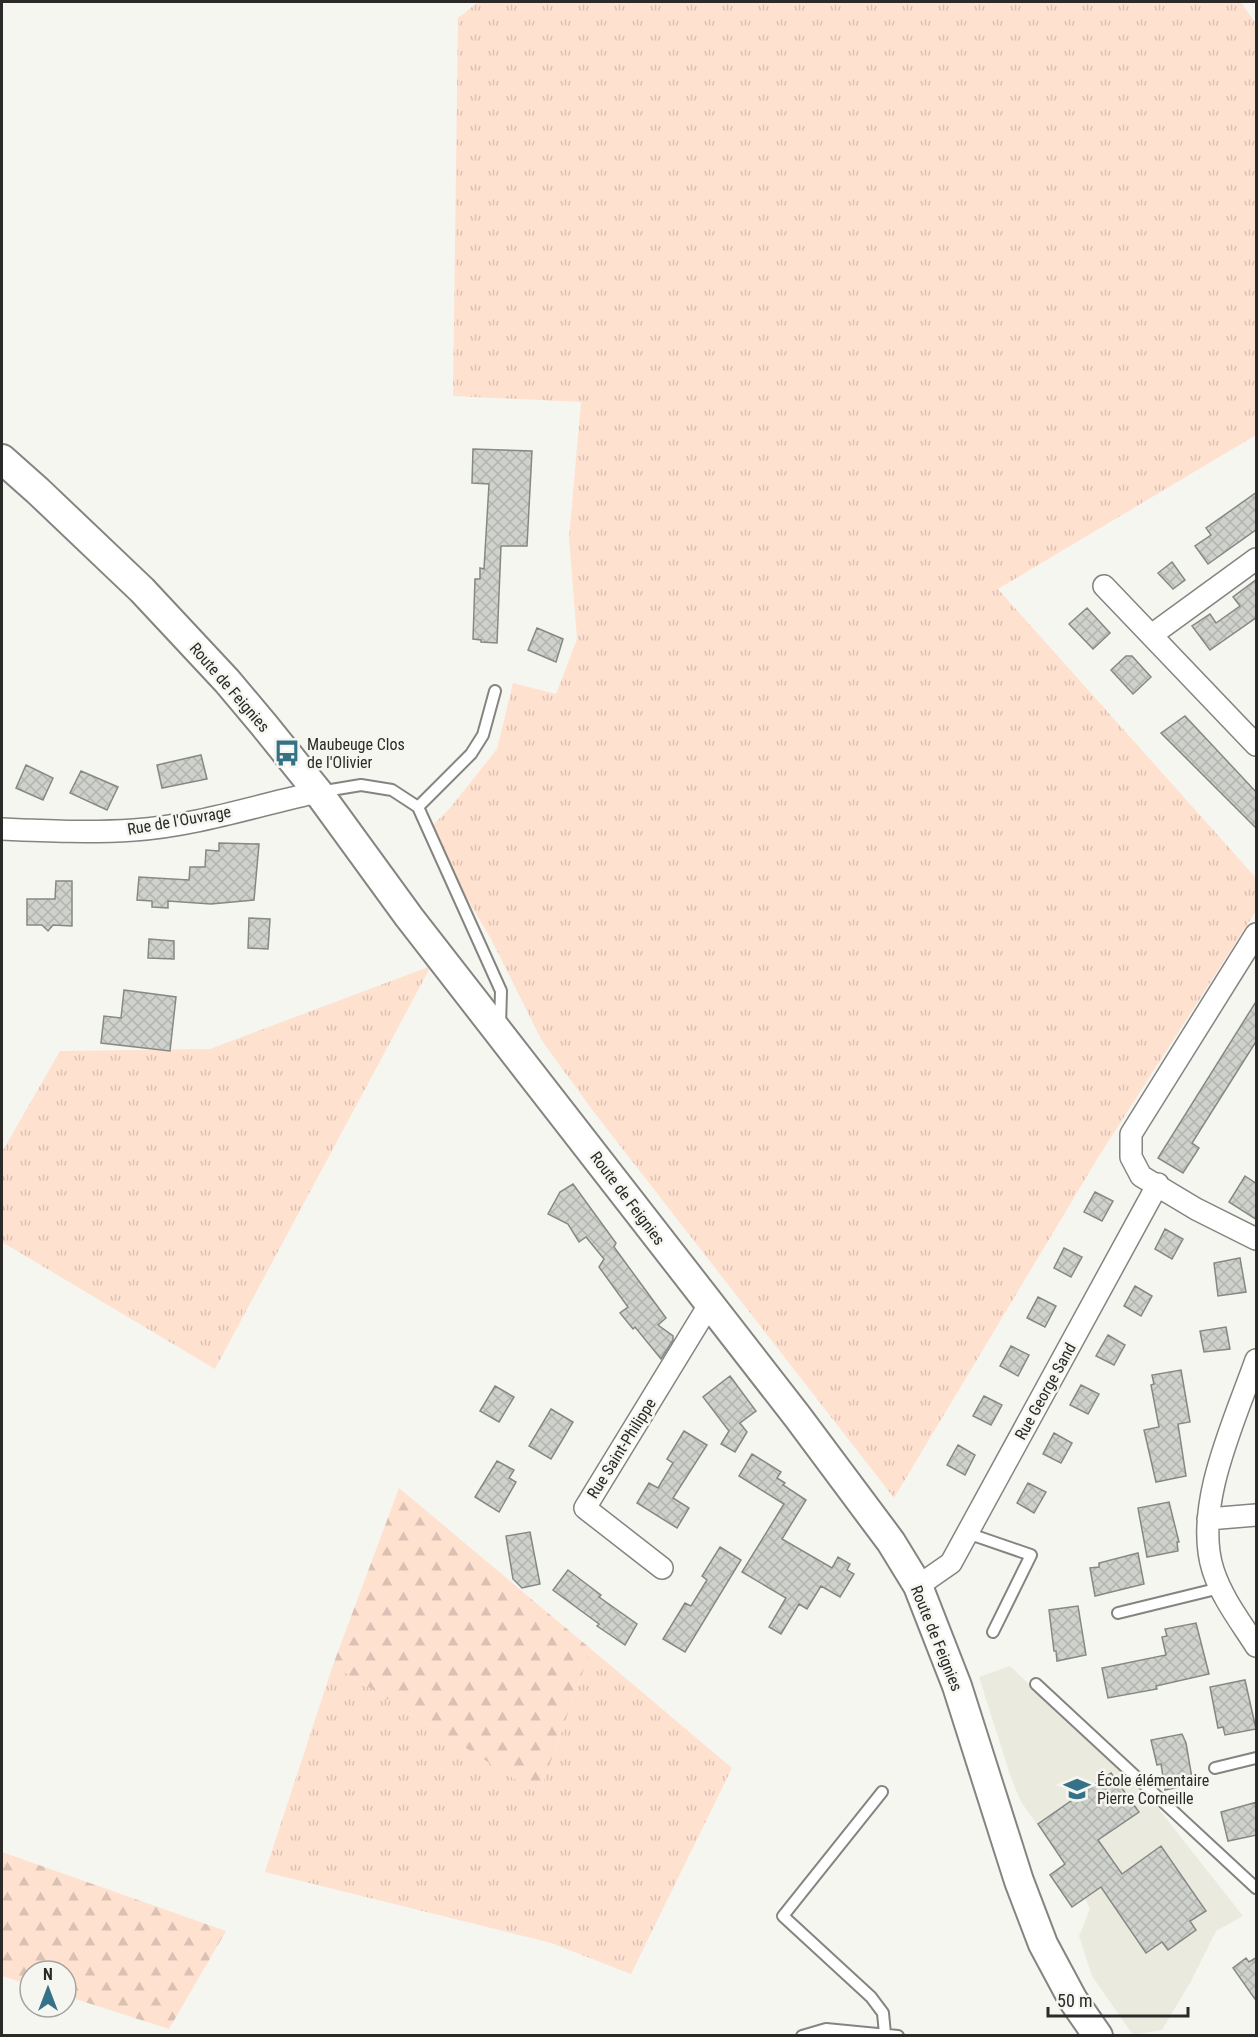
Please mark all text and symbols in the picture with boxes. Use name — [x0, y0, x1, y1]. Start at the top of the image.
street label: Route de Feignies — [186, 639, 274, 736]
place label: Maubeuge Clos de l'Olivier — [307, 735, 405, 772]
bus stop icon: Maubeuge Clos de l'Olivier — [272, 738, 302, 768]
street label: Rue de l'Ouvrage — [126, 802, 232, 839]
street label: Route de Feignies — [586, 1148, 669, 1249]
street label: Rue George Sand — [1011, 1339, 1080, 1443]
street label: Rue Saint-Philippe — [583, 1395, 660, 1502]
street label: Route de Feignies — [907, 1583, 966, 1694]
place label: École élémentaire Pierre Corneille — [1097, 1771, 1209, 1808]
school or university icon: École élémentaire Pierre Corneille — [1062, 1774, 1092, 1804]
north arrow — [18, 1959, 78, 2019]
text: N — [43, 1965, 53, 1984]
scale bar — [1048, 1980, 1188, 2018]
text: 50 m — [1057, 1990, 1092, 2011]

